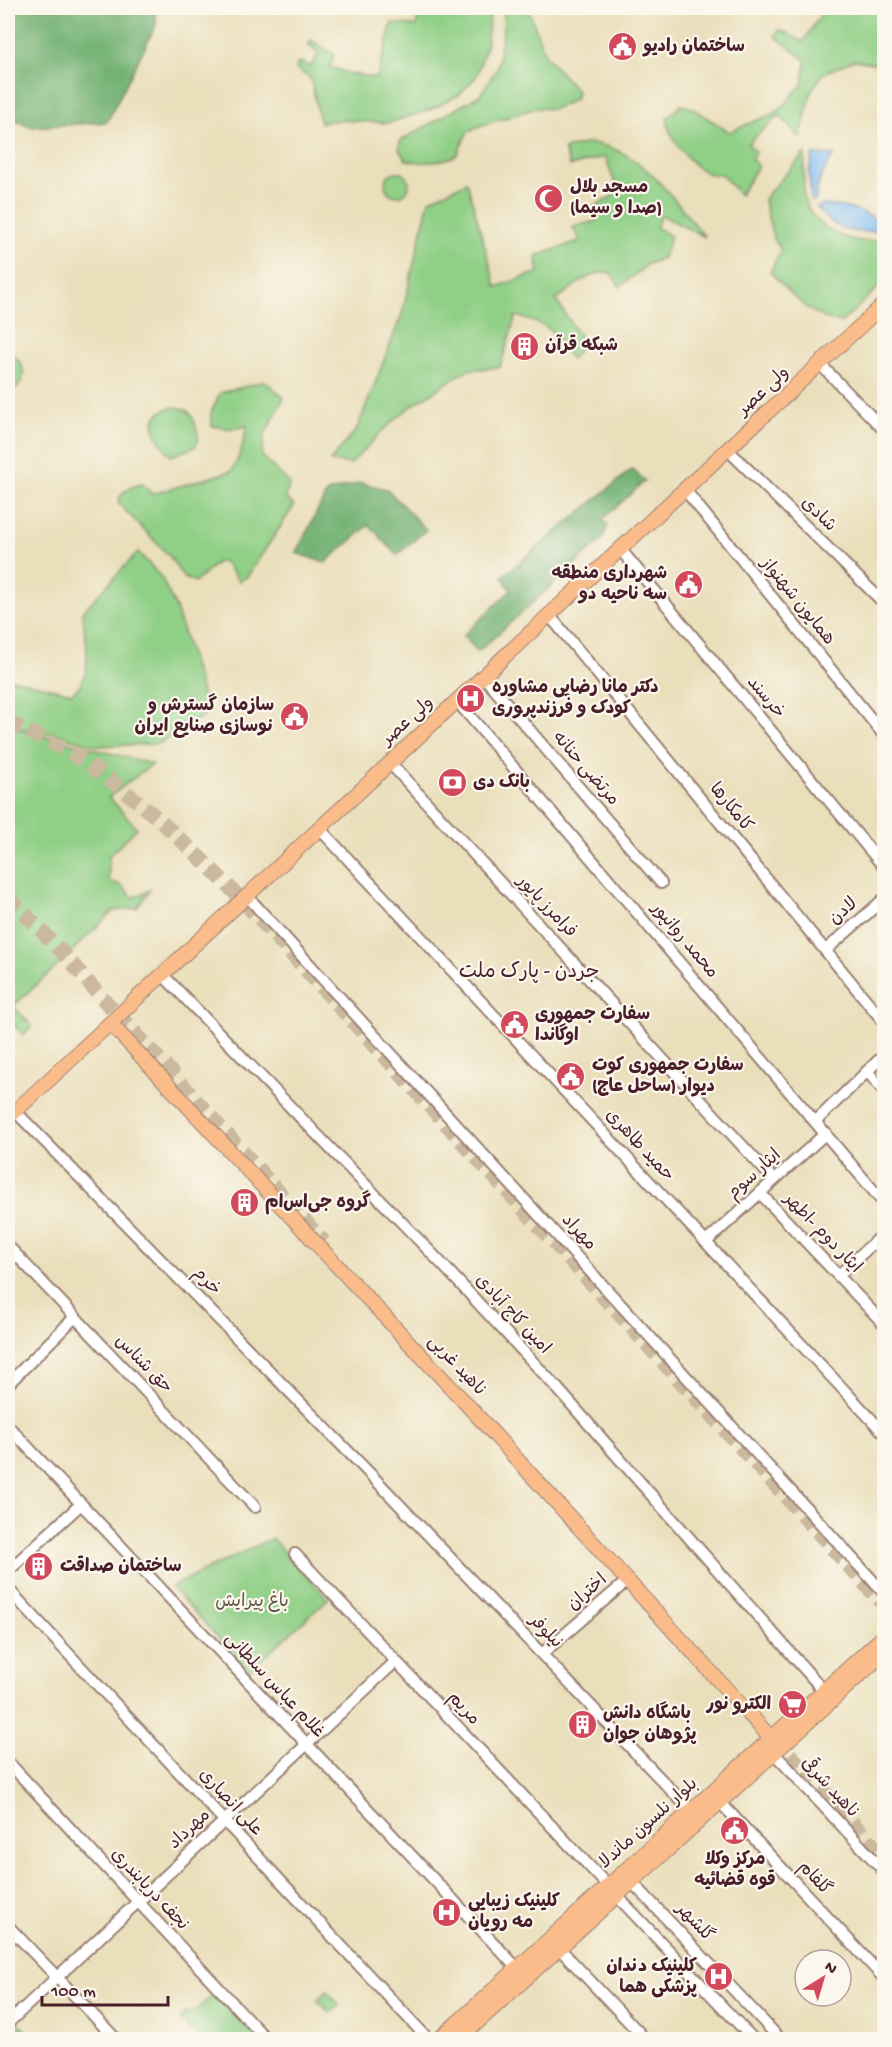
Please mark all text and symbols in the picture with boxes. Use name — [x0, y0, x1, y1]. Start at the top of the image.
public building icon: ساختمان رادیو — [606, 31, 638, 63]
place label: ساختمان رادیو — [642, 37, 745, 58]
place label: مسجد بلال (صدا و سیما) — [570, 178, 662, 220]
mosque icon: مسجد بلال (صدا و سیما) — [533, 182, 565, 214]
building icon: شبکه قرآن — [508, 330, 540, 362]
place label: شبکه قرآن — [545, 334, 618, 357]
street label: ولی عصر — [732, 363, 794, 423]
street label: شادی — [796, 493, 840, 537]
street label: همایون شهنواز — [754, 552, 839, 650]
place label: شهرداری منطقه سه ناحیه دو — [551, 564, 667, 606]
public building icon: شهرداری منطقه سه ناحیه دو — [672, 568, 704, 600]
street label: خرسند — [741, 673, 789, 723]
place label: دکتر مانا رضایی مشاوره کودک و فرزندپروری — [492, 678, 659, 720]
hospital icon: دکتر مانا رضایی مشاوره کودک و فرزندپروری — [455, 682, 487, 714]
place label: سازمان گسترش و نوسازی صنایع ایران — [135, 693, 274, 738]
street label: ولی عصر — [376, 693, 438, 752]
public building icon: سازمان گسترش و نوسازی صنایع ایران — [279, 700, 311, 732]
street label: مرتضی حنانه — [547, 727, 623, 811]
bank icon: بانک دی — [436, 767, 468, 799]
place label: بانک دی — [473, 773, 530, 794]
street label: کامکارها — [704, 779, 756, 837]
street label: فرامرز پایور — [510, 870, 580, 943]
street label: لادن — [825, 894, 863, 930]
street label: محمد روانپور — [645, 897, 722, 983]
district label: جردن - پارک ملت — [459, 961, 599, 985]
place label: سفارت جمهوری اوگاندا — [535, 1005, 650, 1047]
public building icon: سفارت جمهوری اوگاندا — [498, 1009, 530, 1041]
place label: سفارت جمهوری کوت دیوار (ساحل عاج) — [592, 1056, 744, 1098]
public building icon: سفارت جمهوری کوت دیوار (ساحل عاج) — [555, 1060, 587, 1092]
street label: حمید طاهری — [600, 1105, 678, 1187]
street label: ایثار سوم — [724, 1145, 787, 1205]
building icon: گروه جی‌اس‌ام — [228, 1187, 260, 1219]
street label: ایثار دوم -اطهر — [777, 1188, 865, 1279]
place label: گروه جی‌اس‌ام — [265, 1190, 371, 1215]
street label: مهراد — [556, 1210, 600, 1256]
street label: خرم — [187, 1263, 225, 1301]
street label: امین کاج آبادی — [470, 1270, 555, 1359]
street label: حق شناس — [110, 1331, 176, 1399]
street label: ناهید غربی — [423, 1331, 489, 1401]
building icon: ساختمان صداقت — [23, 1551, 55, 1583]
place label: ساختمان صداقت — [60, 1555, 182, 1578]
street label: اختران — [564, 1570, 612, 1616]
park label: باغ پیرایش — [215, 1591, 289, 1613]
street label: نیلوفر — [522, 1609, 566, 1653]
street label: غلام عباس سلطانی — [219, 1629, 328, 1744]
street label: مریم — [442, 1688, 484, 1731]
supermarket icon: الكترو نور — [776, 1689, 808, 1721]
place label: الكترو نور — [706, 1695, 771, 1716]
place label: باشگاه دانش پژوهان جوان — [603, 1701, 697, 1746]
building icon: باشگاه دانش پژوهان جوان — [566, 1708, 598, 1740]
street label: ناهید شرقی — [796, 1751, 865, 1823]
street label: علی انصاری — [194, 1765, 266, 1841]
street label: بلوار نلسون ماندلا — [595, 1774, 703, 1874]
street label: مهرداد — [165, 1805, 215, 1855]
public building icon: مرکز وکلا قوه قضائیه — [719, 1815, 751, 1847]
street label: نجف دریابندری — [106, 1845, 192, 1935]
place label: مرکز وکلا قوه قضائیه — [694, 1850, 776, 1892]
street label: گلفام — [792, 1856, 837, 1901]
place label: کلینیک زیبایی مه رویان — [468, 1892, 560, 1934]
hospital icon: کلینیک زیبایی مه رویان — [431, 1896, 463, 1928]
street label: گلشهر — [669, 1896, 719, 1947]
north arrow — [793, 1948, 853, 2008]
place label: کلینیک دندان پزشکی هما — [606, 1957, 698, 1999]
text: N — [820, 1958, 840, 1980]
hospital icon: کلینیک دندان پزشکی هما — [702, 1961, 734, 1993]
scale bar — [42, 1969, 168, 2007]
text: 100 m — [50, 1982, 96, 2003]

